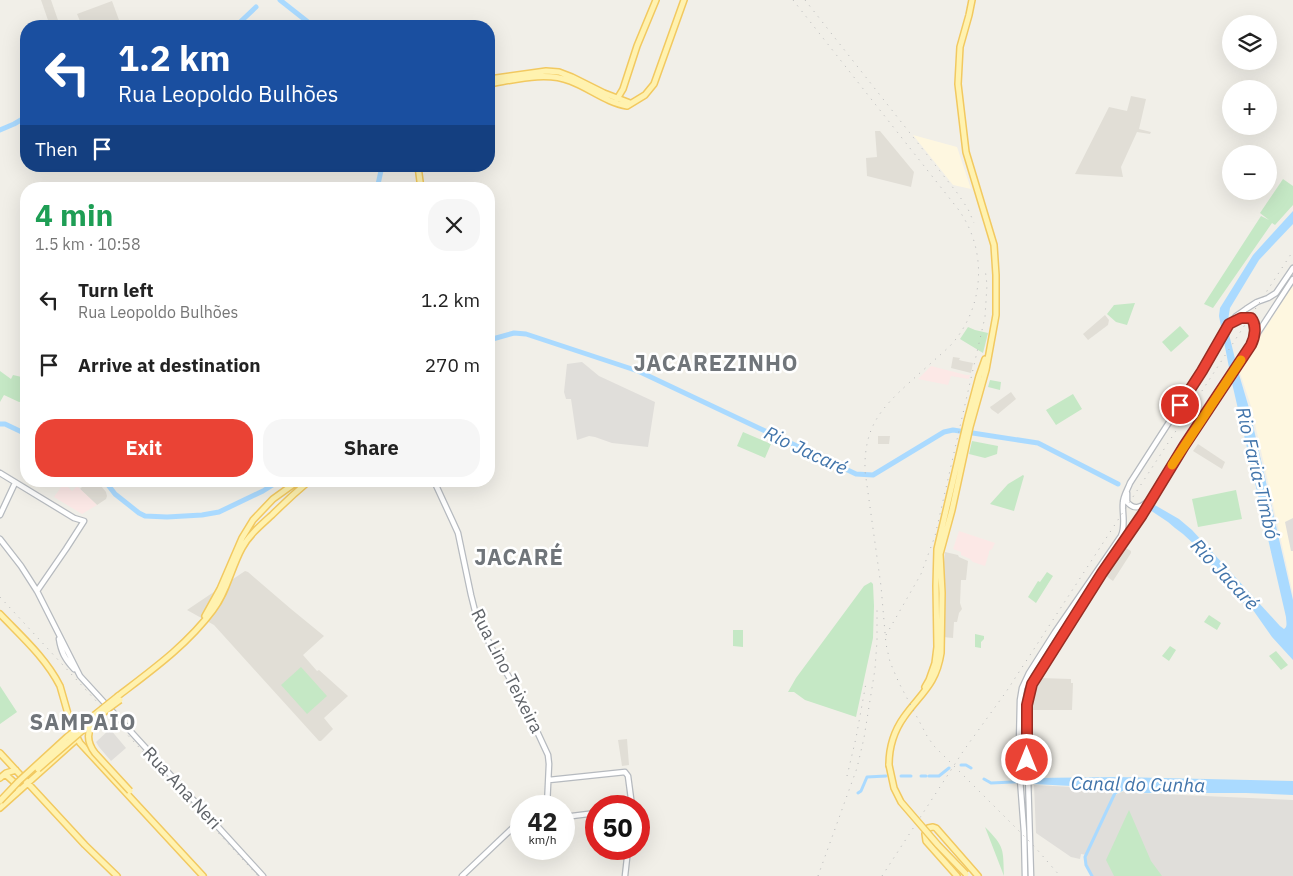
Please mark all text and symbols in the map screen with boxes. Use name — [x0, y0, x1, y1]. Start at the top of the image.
map controls — [1222, 15, 1277, 200]
button: layers — [1222, 15, 1277, 70]
text: 1.2 km — [118, 35, 231, 81]
icon: left — [35, 40, 100, 105]
text: Rua Leopoldo Bulhões — [118, 79, 339, 108]
button: + — [1222, 80, 1277, 135]
icon: arrive — [88, 135, 116, 163]
text: Then — [35, 137, 78, 161]
button: − — [1222, 145, 1277, 200]
text: 4 min — [35, 195, 113, 234]
button: close — [428, 199, 480, 251]
text: 1.5 km · 10:58 — [35, 234, 141, 254]
text: Turn left — [78, 278, 154, 302]
icon: left — [35, 286, 63, 314]
text: 1.2 km — [421, 288, 480, 312]
text: Rua Leopoldo Bulhões — [78, 302, 238, 322]
district label: JACAREZINHO — [633, 348, 799, 377]
icon: arrive — [35, 351, 63, 379]
text: Arrive at destination — [78, 353, 261, 377]
text: 270 m — [425, 353, 480, 377]
pin — [1159, 384, 1201, 426]
icon: arrive — [1166, 391, 1194, 419]
water label: Rio Faria-Timbó — [1231, 405, 1285, 541]
button: Exit — [35, 419, 253, 477]
button: Share — [263, 419, 480, 477]
water label: Rio Jacaré — [761, 420, 852, 480]
water label: Rio Jacaré — [1186, 533, 1264, 615]
district label: JACARÉ — [474, 542, 564, 571]
street label: Rua Lino Teixeira — [466, 605, 549, 737]
district label: SAMPAIO — [30, 707, 136, 736]
position arrow — [1000, 733, 1052, 785]
street label: Rua Ana Neri — [138, 741, 227, 834]
water label: Canal do Cunha — [1071, 771, 1205, 797]
speed limit sign: 50 — [585, 795, 650, 860]
text: 42 — [527, 805, 558, 838]
text: km/h — [528, 832, 557, 847]

